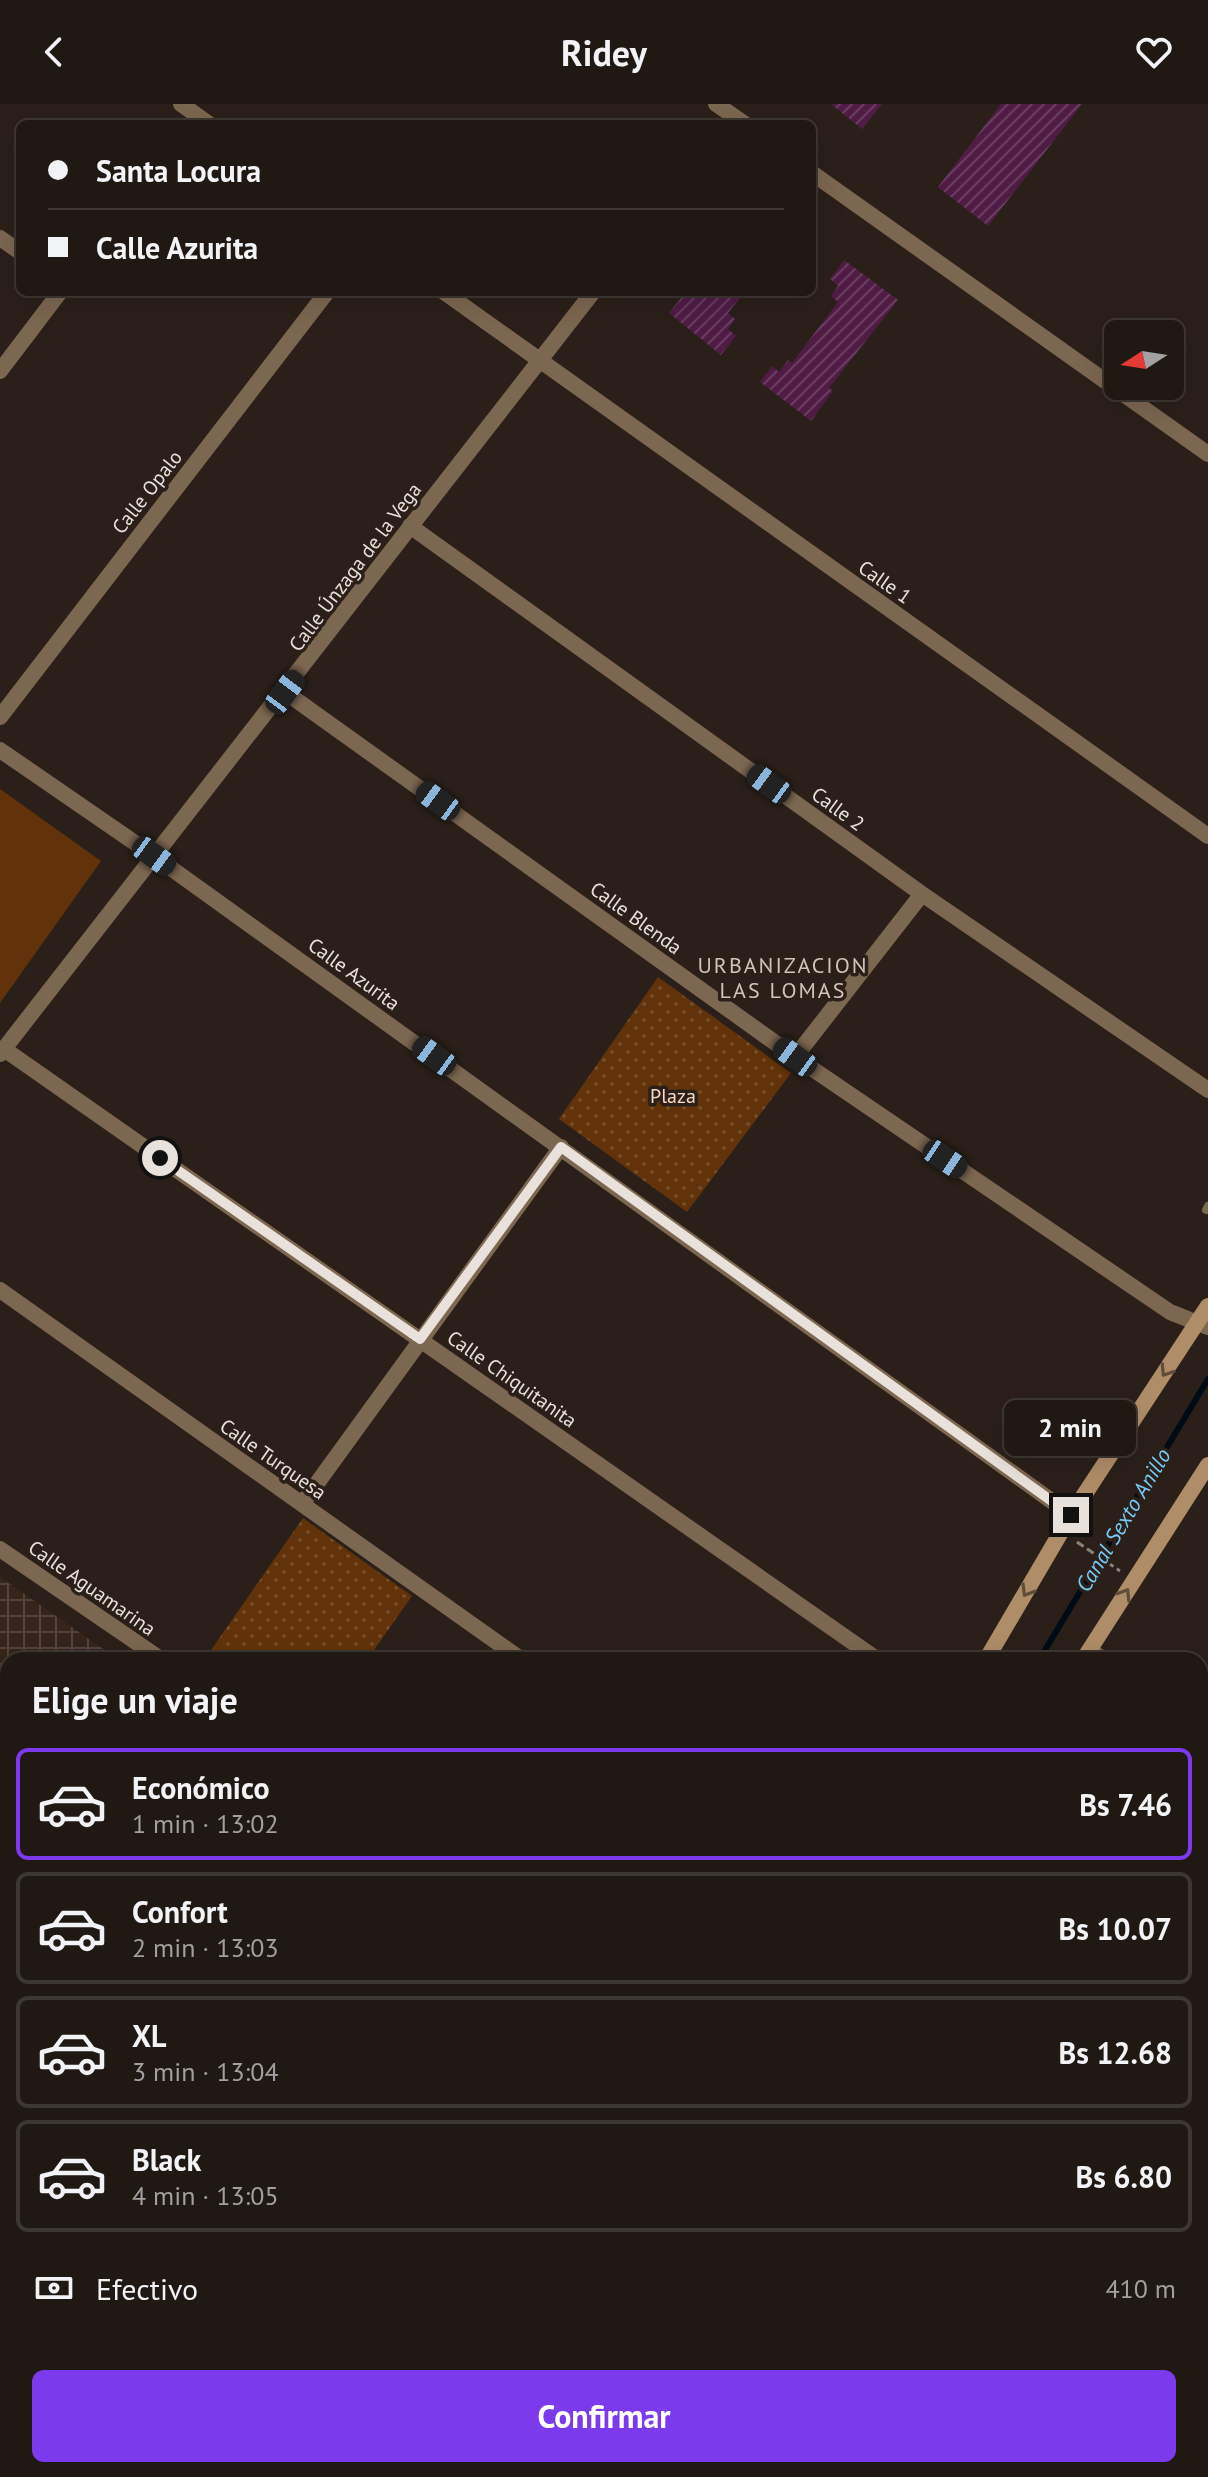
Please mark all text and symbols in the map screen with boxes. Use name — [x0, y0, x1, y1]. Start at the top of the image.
text: Ridey — [561, 29, 647, 76]
icon: back — [32, 30, 76, 74]
icon: heart — [1132, 30, 1176, 74]
text: Santa Locura — [96, 151, 261, 190]
text: Calle Azurita — [96, 228, 258, 267]
north arrow — [1104, 320, 1184, 400]
map controls — [1104, 320, 1184, 400]
street label: Calle Opalo — [106, 445, 188, 539]
street label: Calle Únzaga de la Vega — [283, 477, 427, 657]
street label: Calle 1 — [853, 554, 917, 610]
car — [261, 666, 309, 718]
car — [743, 760, 795, 808]
car — [412, 777, 464, 825]
street label: Calle 2 — [806, 781, 870, 837]
car — [128, 832, 180, 880]
street label: Calle Blenda — [585, 876, 687, 960]
street label: Calle Azurita — [303, 932, 405, 1016]
district label: URBANIZACION LAS LOMAS — [697, 951, 869, 1004]
car — [408, 1032, 460, 1080]
car — [769, 1033, 821, 1081]
park label: Plaza — [650, 1083, 696, 1109]
car — [918, 1136, 972, 1182]
route start — [142, 1140, 178, 1176]
street label: Calle Chiquitanita — [442, 1325, 582, 1433]
one-way arrow — [1160, 1363, 1175, 1377]
callout: 2 min — [1005, 1399, 1137, 1455]
text: 2 min — [1038, 1411, 1102, 1444]
street label: Calle Turquesa — [215, 1413, 331, 1505]
water label: Canal Sexto Anillo — [1069, 1443, 1177, 1597]
route end — [1053, 1497, 1089, 1533]
street label: Calle Aguamarina — [23, 1534, 161, 1642]
one-way arrow — [1021, 1582, 1037, 1597]
one-way arrow — [1115, 1588, 1130, 1603]
text: Elige un viaje — [32, 1676, 238, 1723]
icon: car — [36, 1768, 108, 1840]
text: Económico — [132, 1768, 270, 1807]
text: Bs 7.46 — [1079, 1785, 1172, 1824]
text: 1 min · 13:02 — [132, 1807, 279, 1840]
icon: car — [36, 1892, 108, 1964]
text: Confort — [132, 1892, 228, 1931]
text: Bs 10.07 — [1059, 1909, 1172, 1948]
text: 2 min · 13:03 — [132, 1931, 279, 1964]
icon: car — [36, 2016, 108, 2088]
text: XL — [132, 2016, 166, 2055]
text: Bs 12.68 — [1059, 2033, 1172, 2072]
text: 3 min · 13:04 — [132, 2055, 279, 2088]
icon: car — [36, 2140, 108, 2212]
text: Black — [132, 2140, 201, 2179]
text: Bs 6.80 — [1076, 2157, 1172, 2196]
text: 4 min · 13:05 — [132, 2179, 279, 2212]
icon: cash — [32, 2266, 76, 2310]
text: Efectivo — [96, 2269, 198, 2308]
text: 410 m — [1105, 2272, 1176, 2305]
button: Confirmar — [32, 2370, 1176, 2462]

